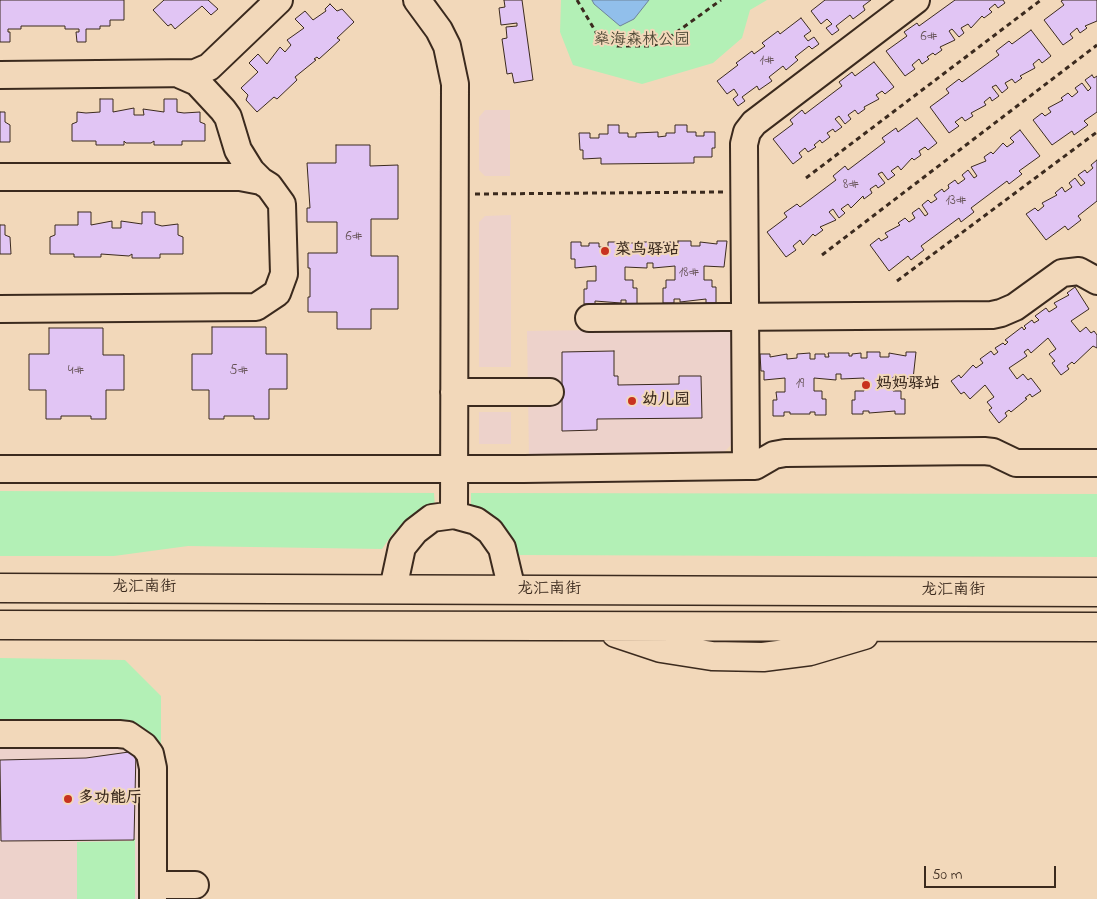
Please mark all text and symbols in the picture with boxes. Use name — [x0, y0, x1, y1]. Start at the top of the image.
house number: 6# — [921, 30, 937, 46]
park label: 燊海森林公园 — [594, 31, 690, 51]
house number: 1# — [759, 54, 775, 70]
house number: 8# — [843, 178, 859, 194]
house number: 13# — [946, 194, 966, 210]
house number: 6# — [346, 230, 362, 246]
place label: 菜鸟驿站 — [615, 241, 679, 261]
marker: 菜鸟驿站 — [599, 245, 611, 257]
house number: 18# — [679, 266, 699, 282]
house number: 4# — [68, 364, 84, 380]
house number: 5# — [230, 364, 248, 380]
place label: 妈妈驿站 — [876, 375, 940, 395]
house number: 19 — [796, 377, 804, 393]
marker: 妈妈驿站 — [860, 379, 872, 391]
place label: 幼儿园 — [642, 391, 690, 411]
marker: 幼儿园 — [626, 395, 638, 407]
street label: 龙汇南街 — [112, 578, 176, 598]
street label: 龙汇南街 — [517, 580, 581, 600]
street label: 龙汇南街 — [921, 581, 985, 601]
place label: 多功能厅 — [78, 789, 142, 809]
marker: 多功能厅 — [62, 793, 74, 805]
scale bar — [927, 856, 1060, 888]
text: 50 m — [932, 864, 962, 886]

